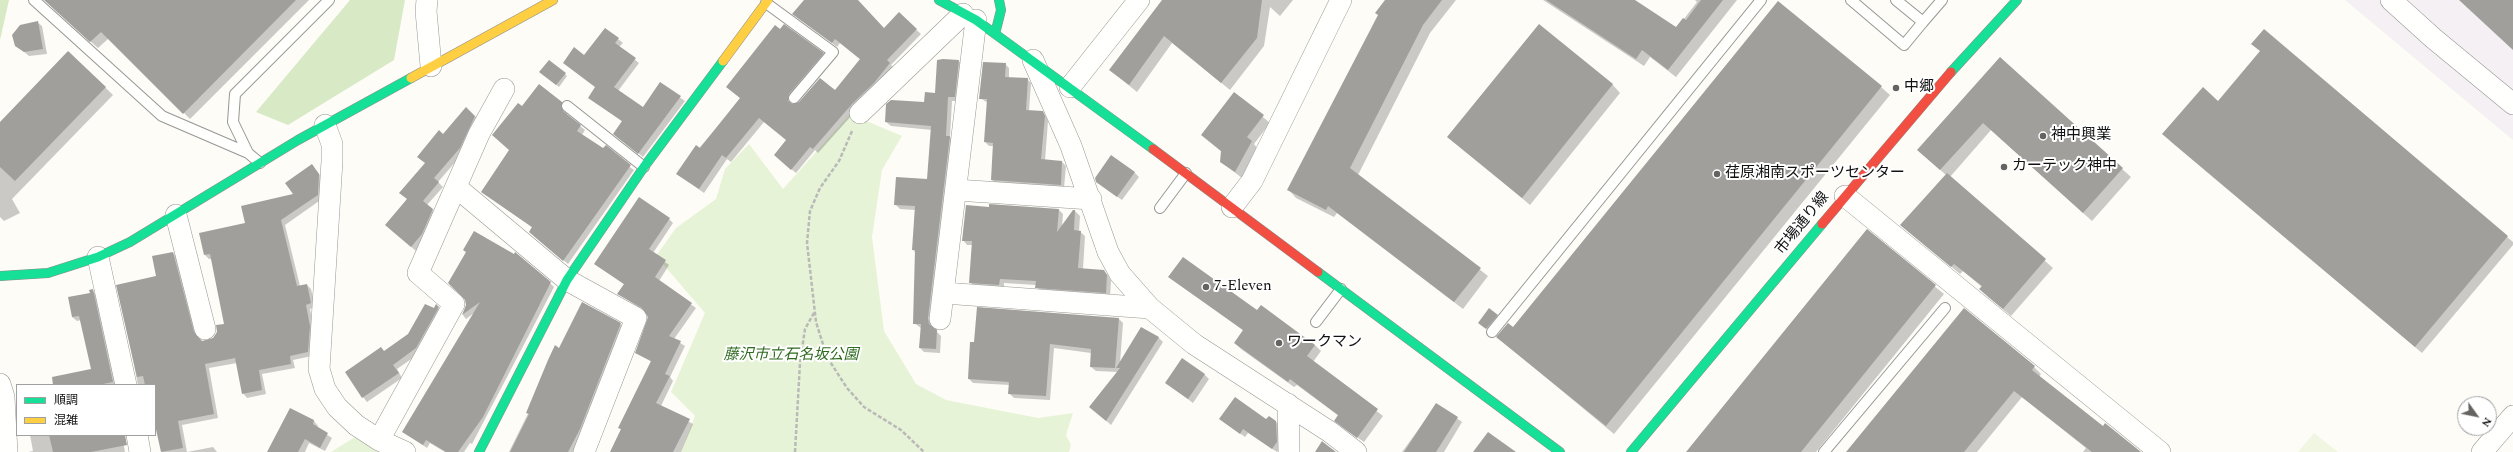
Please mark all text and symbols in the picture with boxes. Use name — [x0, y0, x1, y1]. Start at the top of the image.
place label: 中郷 — [1904, 79, 1934, 97]
marker: 中郷 — [1891, 83, 1901, 93]
place label: 神中興業 — [2051, 127, 2111, 145]
marker: 神中興業 — [2038, 131, 2048, 141]
place label: カーテック神中 — [2012, 158, 2117, 176]
marker: カーテック神中 — [1999, 162, 2009, 172]
place label: 荏原湘南スポーツセンター — [1725, 165, 1905, 183]
marker: 荏原湘南スポーツセンター — [1712, 169, 1722, 179]
street label: 市場通り線 — [1772, 189, 1834, 259]
place label: 7-Eleven — [1214, 278, 1272, 296]
marker: 7-Eleven — [1201, 282, 1211, 292]
place label: ワークマン — [1287, 334, 1362, 352]
marker: ワークマン — [1274, 338, 1284, 348]
park label: 藤沢市立石名坂公園 — [724, 347, 858, 365]
legend — [16, 384, 156, 436]
text: 順調 — [54, 391, 78, 410]
north arrow — [2457, 396, 2497, 436]
text: 混雑 — [54, 411, 78, 430]
text: N — [2477, 414, 2496, 431]

